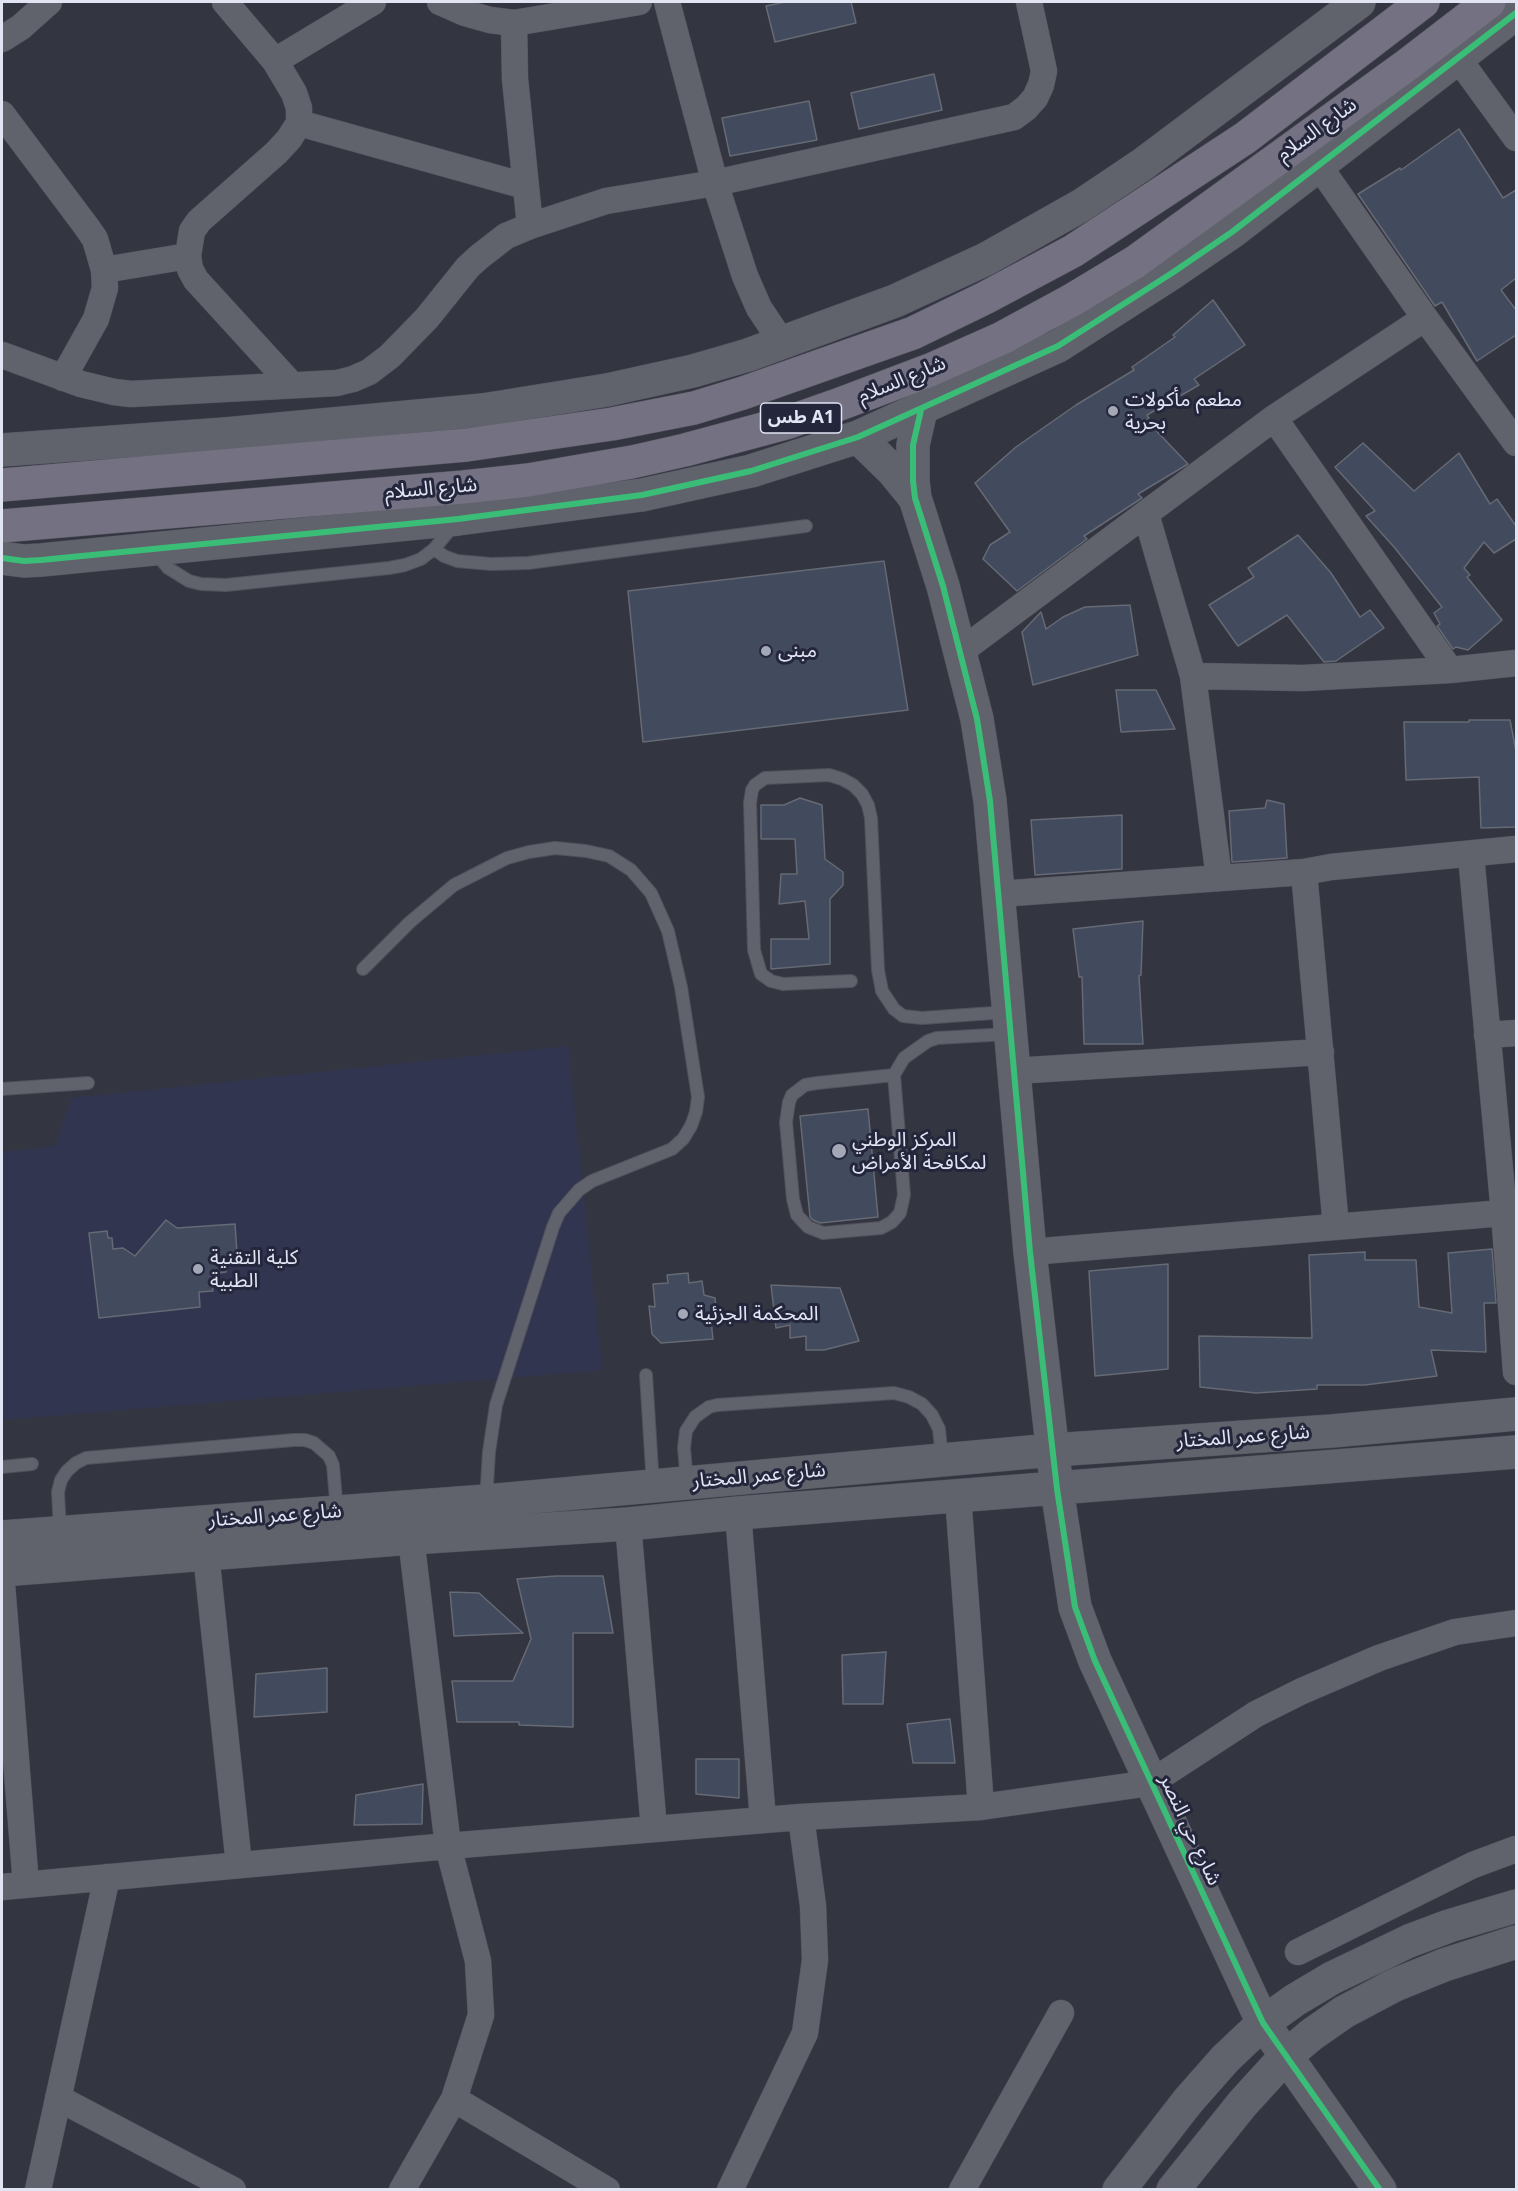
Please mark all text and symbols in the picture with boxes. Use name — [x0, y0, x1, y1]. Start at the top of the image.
street label: شارع السلام — [1272, 93, 1362, 167]
street label: شارع السلام — [854, 351, 950, 409]
place label: مطعم مأكولات بحرية — [1125, 388, 1242, 435]
road number: طس A1 — [760, 403, 842, 433]
marker: مطعم مأكولات بحرية — [1106, 404, 1120, 418]
street label: شارع السلام — [384, 473, 478, 505]
place label: مبنى — [778, 639, 817, 663]
marker: مبنى — [759, 644, 773, 658]
place label: المركز الوطني لمكافحة الأمراض — [852, 1128, 987, 1175]
marker: المركز الوطني لمكافحة الأمراض — [830, 1142, 848, 1160]
place label: كلية التقنية الطبية — [210, 1246, 298, 1293]
marker: كلية التقنية الطبية — [191, 1262, 205, 1276]
place label: المحكمة الجزئية — [695, 1302, 818, 1326]
marker: المحكمة الجزئية — [676, 1307, 690, 1321]
street label: شارع عمر المختار — [1175, 1420, 1311, 1454]
street label: شارع عمر المختار — [691, 1458, 827, 1494]
street label: شارع عمر المختار — [207, 1499, 343, 1533]
street label: شارع حي النصر — [1154, 1771, 1226, 1889]

